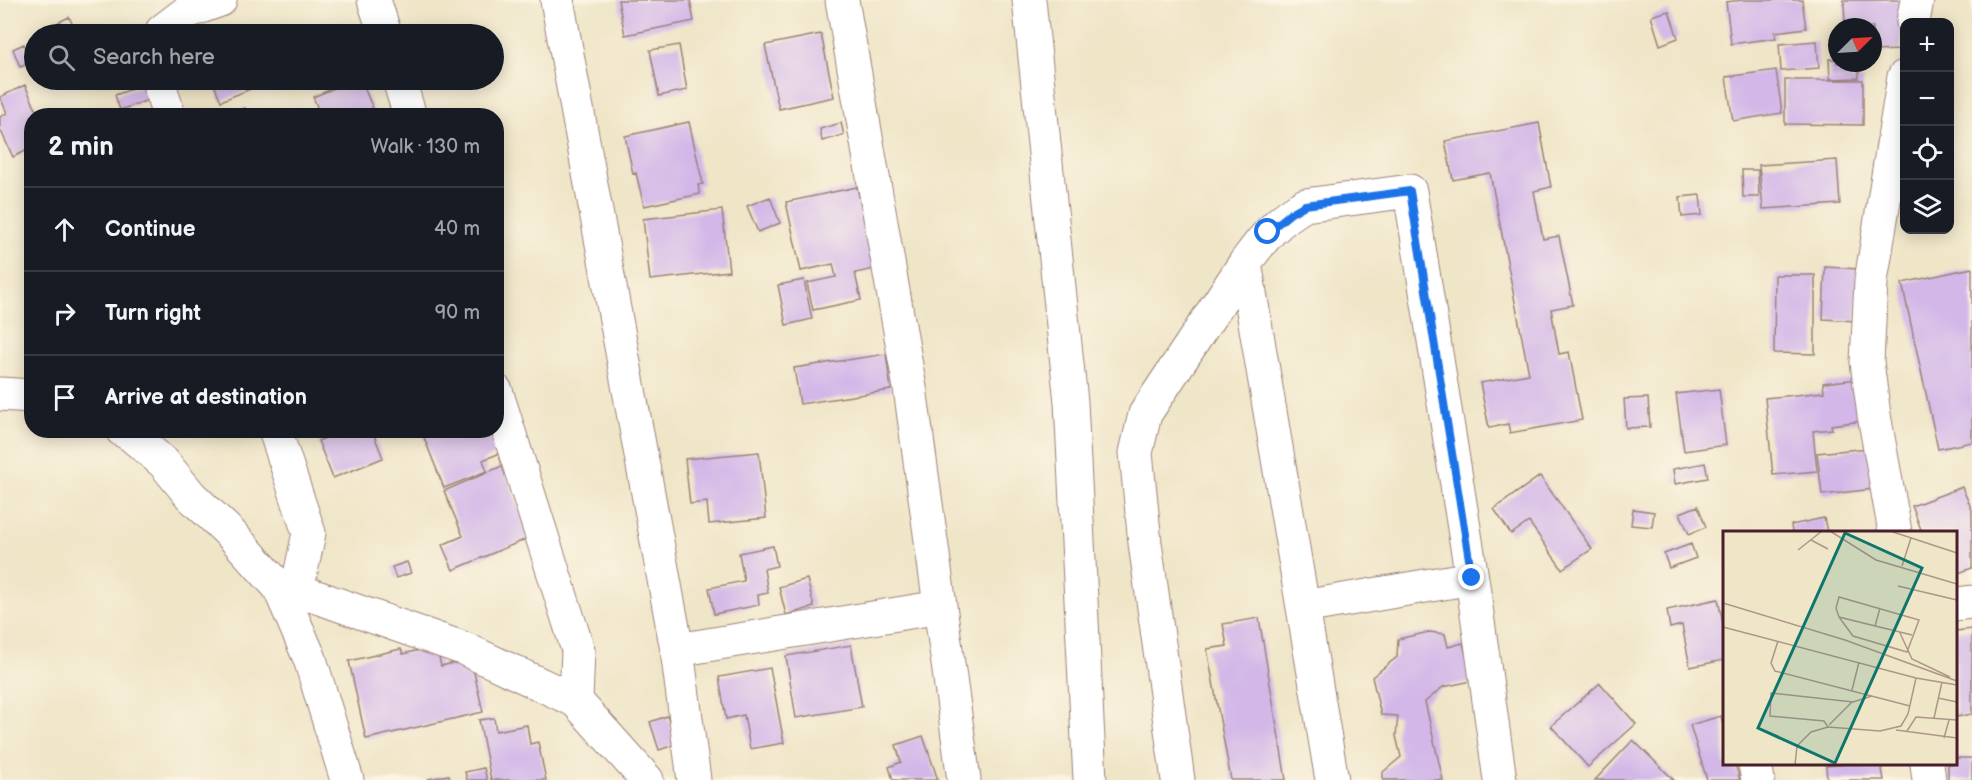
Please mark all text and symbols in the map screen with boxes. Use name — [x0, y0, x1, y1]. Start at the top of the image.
north arrow — [1828, 18, 1882, 72]
map controls — [1900, 18, 1954, 234]
button: + — [1900, 18, 1954, 72]
search box — [24, 24, 504, 90]
icon: search — [45, 41, 78, 74]
text: Search here — [93, 44, 215, 71]
button: − — [1900, 72, 1954, 126]
button: locate — [1900, 126, 1954, 180]
text: 2 min — [48, 132, 114, 163]
text: Walk · 130 m — [371, 135, 480, 159]
button: layers — [1900, 180, 1954, 234]
icon: ahead — [48, 213, 81, 246]
text: Continue — [105, 216, 195, 243]
text: 40 m — [434, 217, 480, 241]
route start — [1254, 218, 1280, 244]
icon: right — [48, 297, 81, 330]
text: Turn right — [105, 300, 201, 327]
text: 90 m — [435, 301, 480, 325]
icon: arrive — [48, 381, 81, 414]
text: Arrive at destination — [105, 384, 307, 411]
inset map — [1723, 531, 1957, 765]
route end — [1458, 564, 1484, 590]

